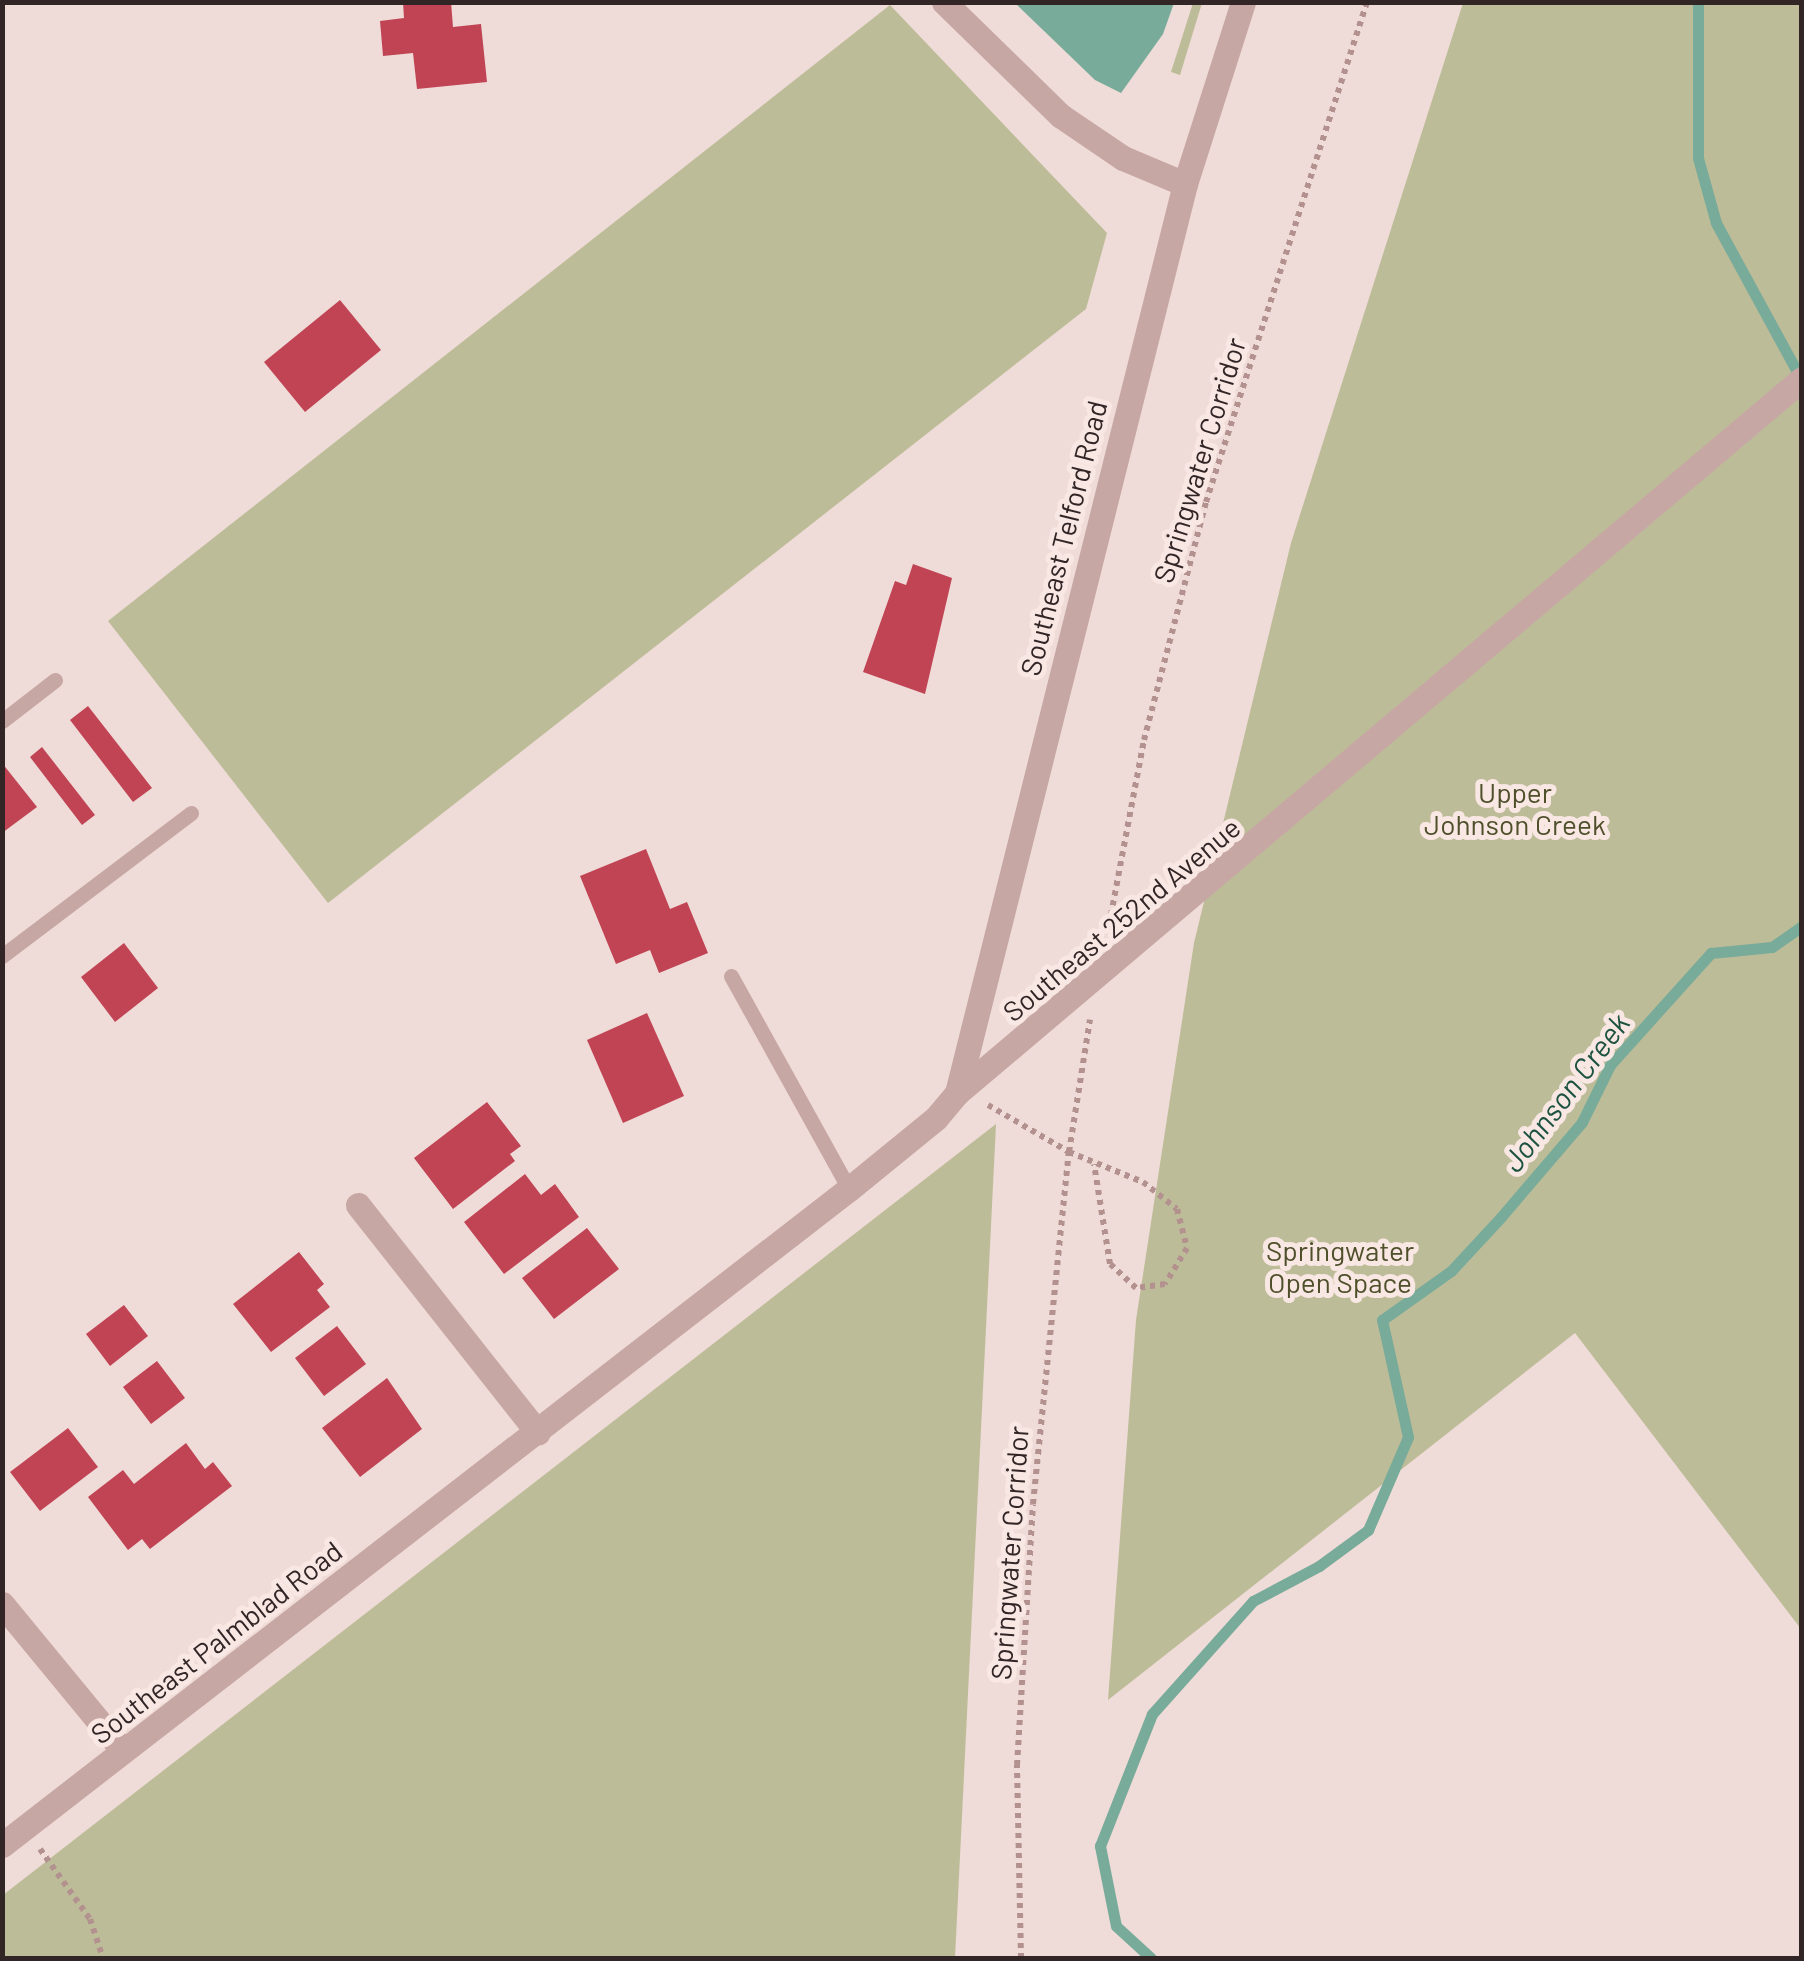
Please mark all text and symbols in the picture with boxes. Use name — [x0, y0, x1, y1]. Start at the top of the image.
street label: Springwater Corridor — [1146, 334, 1252, 586]
street label: Southeast Telford Road — [1013, 397, 1113, 679]
park label: Upper Johnson Creek — [1424, 775, 1606, 841]
street label: Southeast 252nd Avenue — [996, 810, 1246, 1028]
water label: Johnson Creek — [1494, 1006, 1636, 1178]
park label: Springwater Open Space — [1266, 1233, 1414, 1299]
street label: Springwater Corridor — [983, 1425, 1035, 1681]
street label: Southeast Palmblad Road — [84, 1534, 348, 1750]

